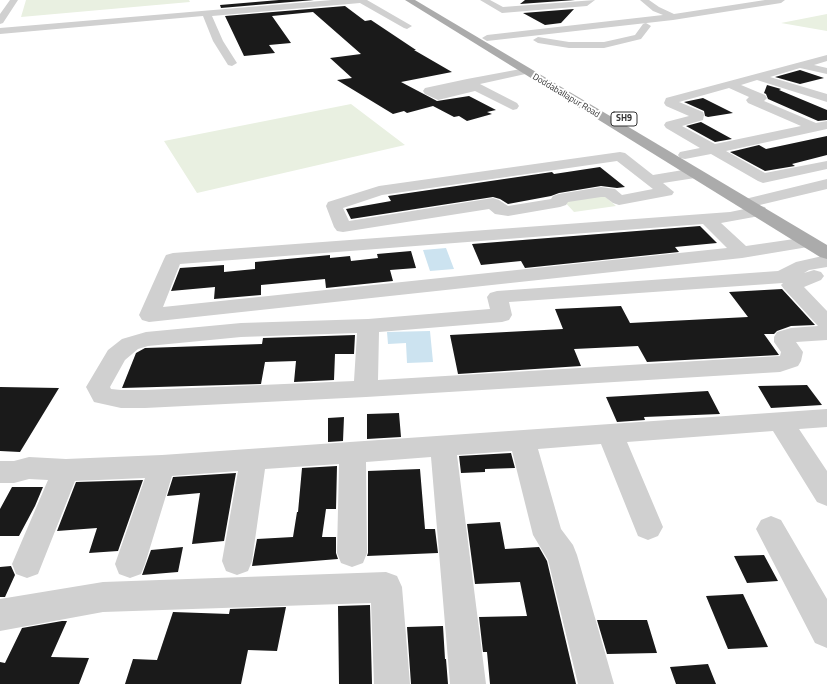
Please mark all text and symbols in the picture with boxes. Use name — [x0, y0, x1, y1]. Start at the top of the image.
street label: Doddaballapur Road — [530, 72, 602, 120]
road number: SH9 — [611, 112, 637, 126]

